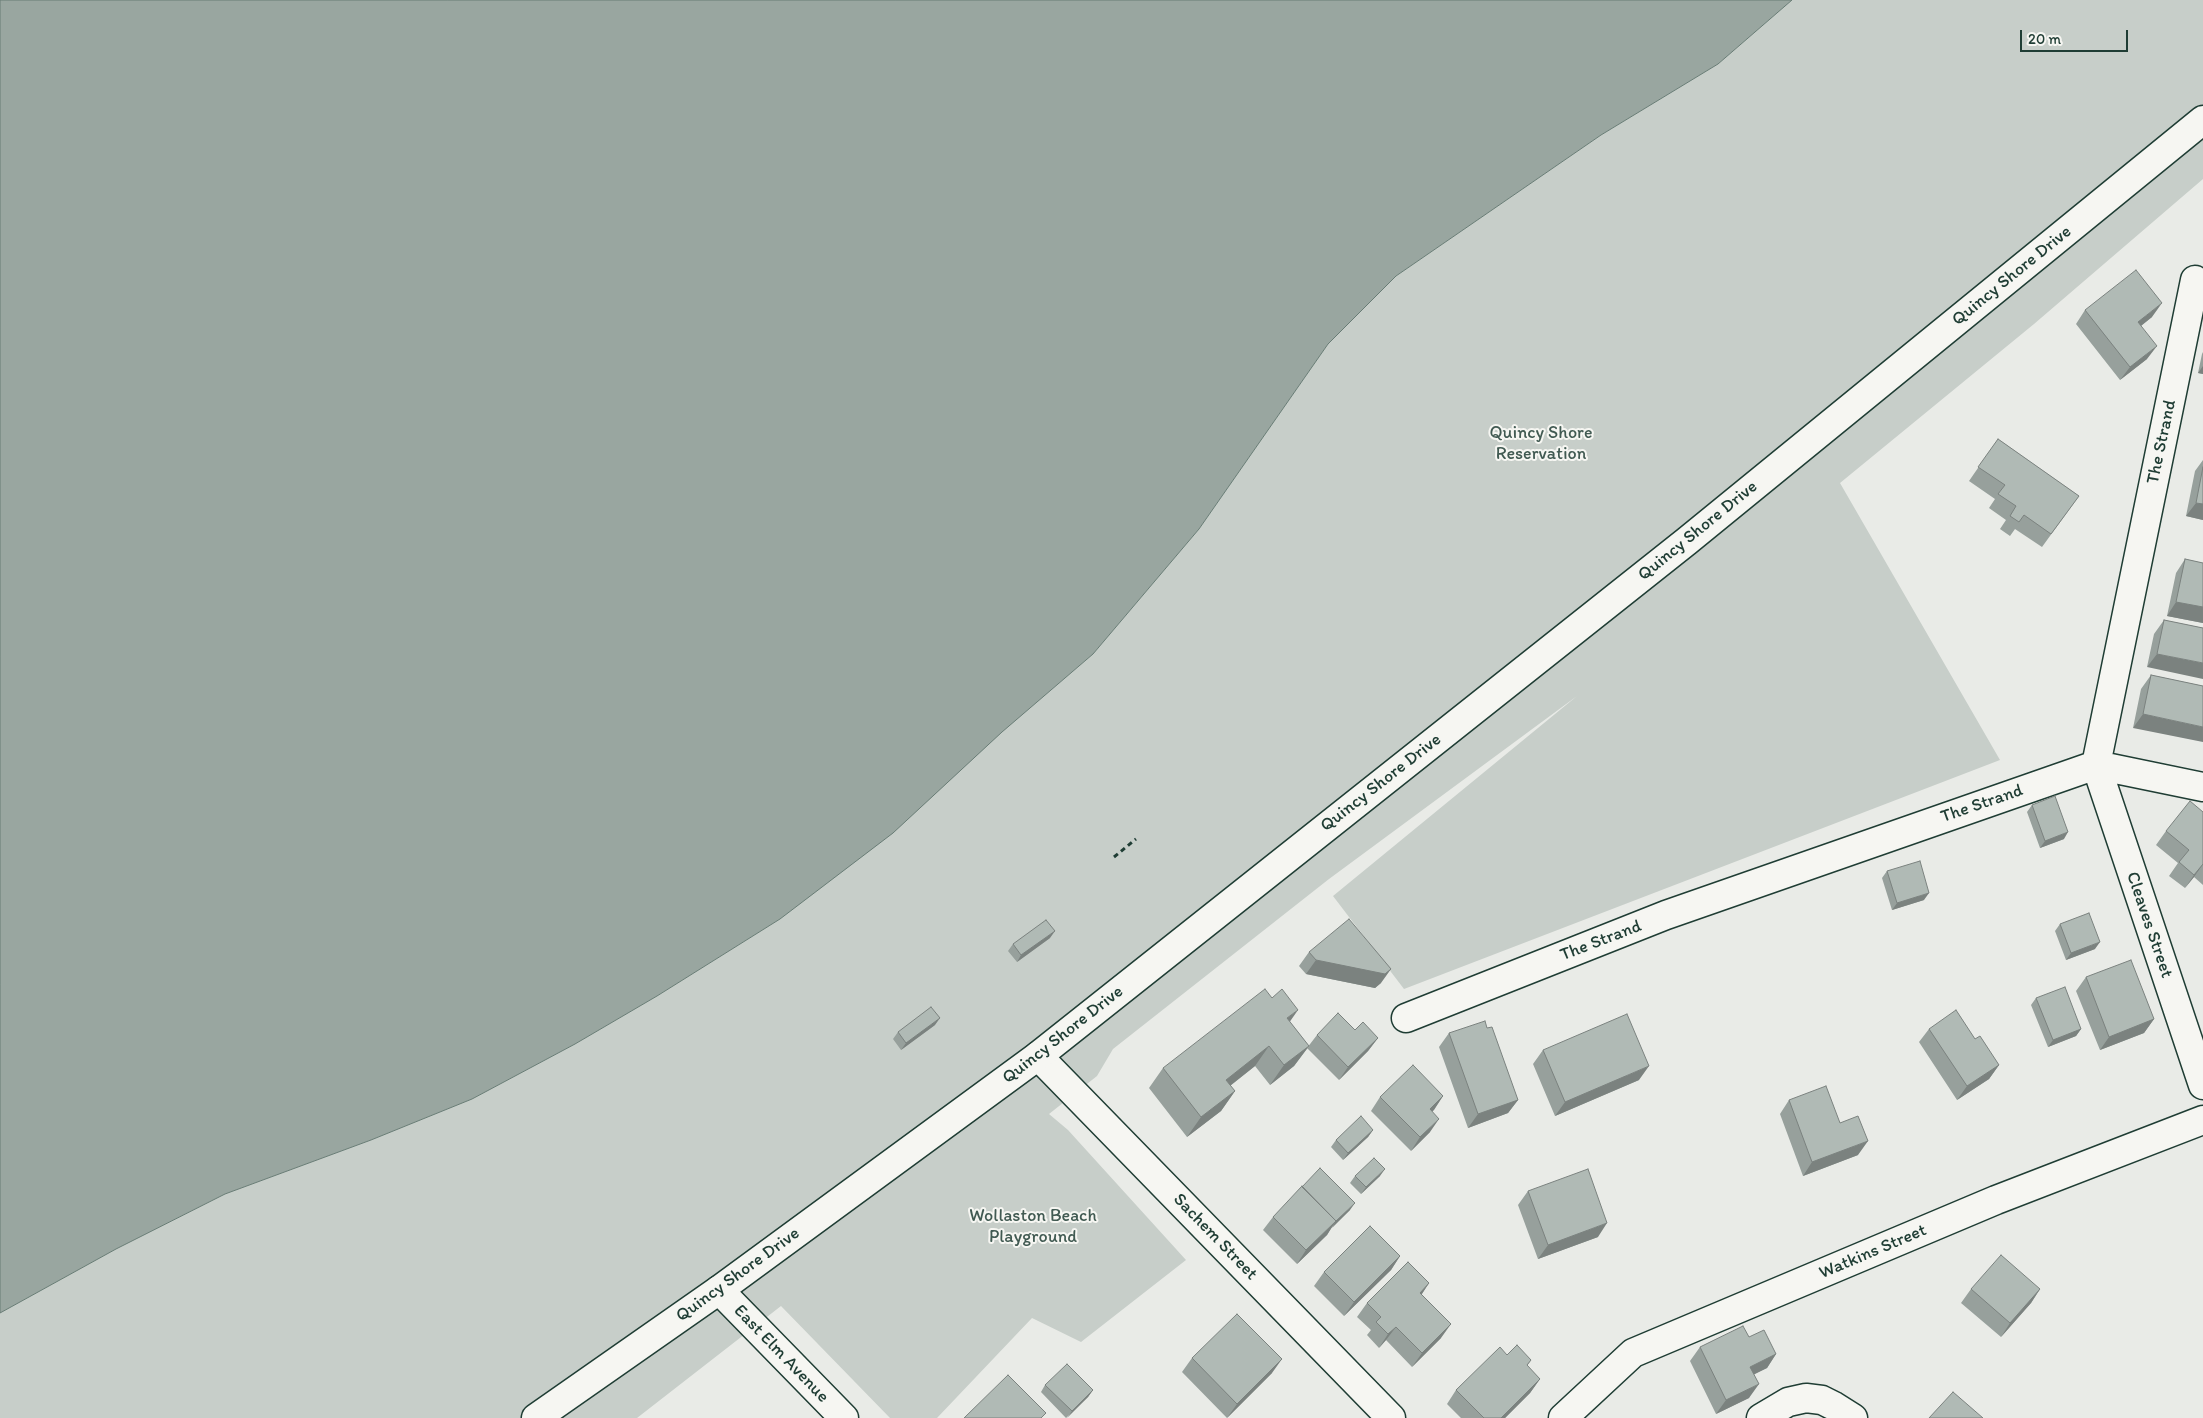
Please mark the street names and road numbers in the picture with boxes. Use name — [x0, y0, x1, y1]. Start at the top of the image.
street label: Quincy Shore Drive — [1948, 221, 2076, 331]
street label: The Strand — [2143, 398, 2181, 486]
street label: Quincy Shore Drive — [1634, 476, 1762, 586]
street label: Quincy Shore Drive — [1316, 729, 1446, 837]
street label: The Strand — [1938, 780, 2026, 828]
street label: Cleaves Street — [2121, 869, 2177, 981]
street label: The Strand — [1557, 916, 1645, 966]
street label: Quincy Shore Drive — [998, 981, 1128, 1089]
street label: Sachem Street — [1168, 1189, 1262, 1285]
street label: Watkins Street — [1816, 1220, 1930, 1284]
street label: Quincy Shore Drive — [672, 1223, 804, 1327]
street label: East Elm Avenue — [729, 1300, 833, 1408]

